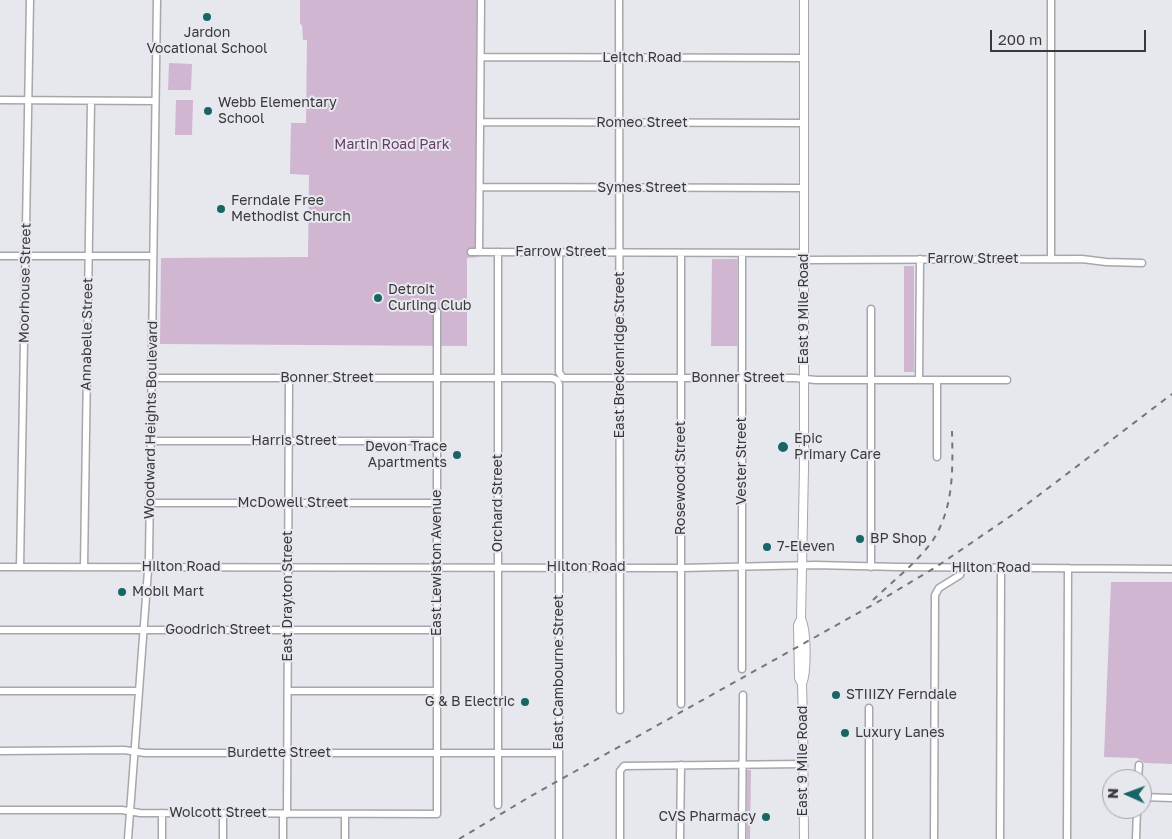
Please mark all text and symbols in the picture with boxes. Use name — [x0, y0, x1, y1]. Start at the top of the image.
marker: Jardon Vocational School — [201, 11, 213, 23]
scale bar — [992, 20, 1148, 52]
place label: Jardon Vocational School — [146, 25, 268, 58]
text: 200 m — [998, 30, 1042, 48]
street label: Leitch Road — [602, 50, 682, 66]
place label: Webb Elementary School — [218, 95, 337, 128]
marker: Webb Elementary School — [202, 105, 214, 117]
street label: Romeo Street — [596, 115, 688, 131]
park label: Martin Road Park — [334, 137, 450, 153]
street label: Symes Street — [597, 180, 687, 196]
place label: Ferndale Free Methodist Church — [231, 193, 351, 226]
marker: Ferndale Free Methodist Church — [215, 203, 227, 215]
street label: Moorhouse Street — [16, 223, 34, 343]
street label: Farrow Street — [515, 244, 607, 260]
street label: Farrow Street — [927, 251, 1019, 267]
street label: East 9 Mile Road — [796, 254, 812, 364]
street label: East Breckenridge Street — [612, 271, 628, 439]
street label: Annabelle Street — [78, 277, 96, 391]
place label: Detroit Curling Club — [388, 282, 471, 314]
marker: Detroit Curling Club — [372, 292, 384, 304]
street label: Woodward Heights Boulevard — [141, 321, 161, 519]
street label: Bonner Street — [280, 370, 374, 386]
street label: Bonner Street — [691, 370, 785, 386]
street label: Vester Street — [734, 417, 750, 505]
street label: Rosewood Street — [673, 421, 689, 535]
place label: Epic Primary Care — [794, 431, 881, 464]
street label: Harris Street — [251, 433, 337, 449]
place label: Devon Trace Apartments — [365, 439, 447, 472]
marker: Epic Primary Care — [776, 440, 790, 454]
marker: Devon Trace Apartments — [451, 449, 463, 461]
street label: Orchard Street — [490, 454, 506, 552]
street label: East Lewiston Avenue — [429, 490, 445, 636]
street label: McDowell Street — [238, 495, 348, 511]
street label: East Drayton Street — [280, 530, 296, 662]
place label: BP Shop — [870, 531, 927, 547]
marker: BP Shop — [854, 533, 866, 545]
place label: 7-Eleven — [777, 539, 835, 555]
marker: 7-Eleven — [761, 541, 773, 553]
street label: Hilton Road — [141, 559, 221, 575]
street label: Hilton Road — [546, 559, 626, 575]
street label: Hilton Road — [951, 560, 1031, 576]
place label: Mobil Mart — [132, 584, 204, 600]
marker: Mobil Mart — [116, 586, 128, 598]
street label: East Cambourne Street — [551, 594, 567, 750]
street label: Goodrich Street — [165, 622, 271, 638]
place label: STIIIZY Ferndale — [846, 687, 957, 703]
marker: STIIIZY Ferndale — [830, 689, 842, 701]
place label: G & B Electric — [425, 694, 515, 710]
marker: G & B Electric — [519, 696, 531, 708]
street label: East 9 Mile Road — [795, 706, 811, 816]
place label: Luxury Lanes — [855, 725, 945, 741]
marker: Luxury Lanes — [839, 727, 851, 739]
street label: Burdette Street — [227, 745, 331, 761]
north arrow — [1102, 769, 1152, 819]
text: N — [1104, 788, 1121, 799]
street label: Wolcott Street — [169, 805, 267, 821]
place label: CVS Pharmacy — [658, 809, 756, 825]
marker: CVS Pharmacy — [760, 811, 772, 823]

